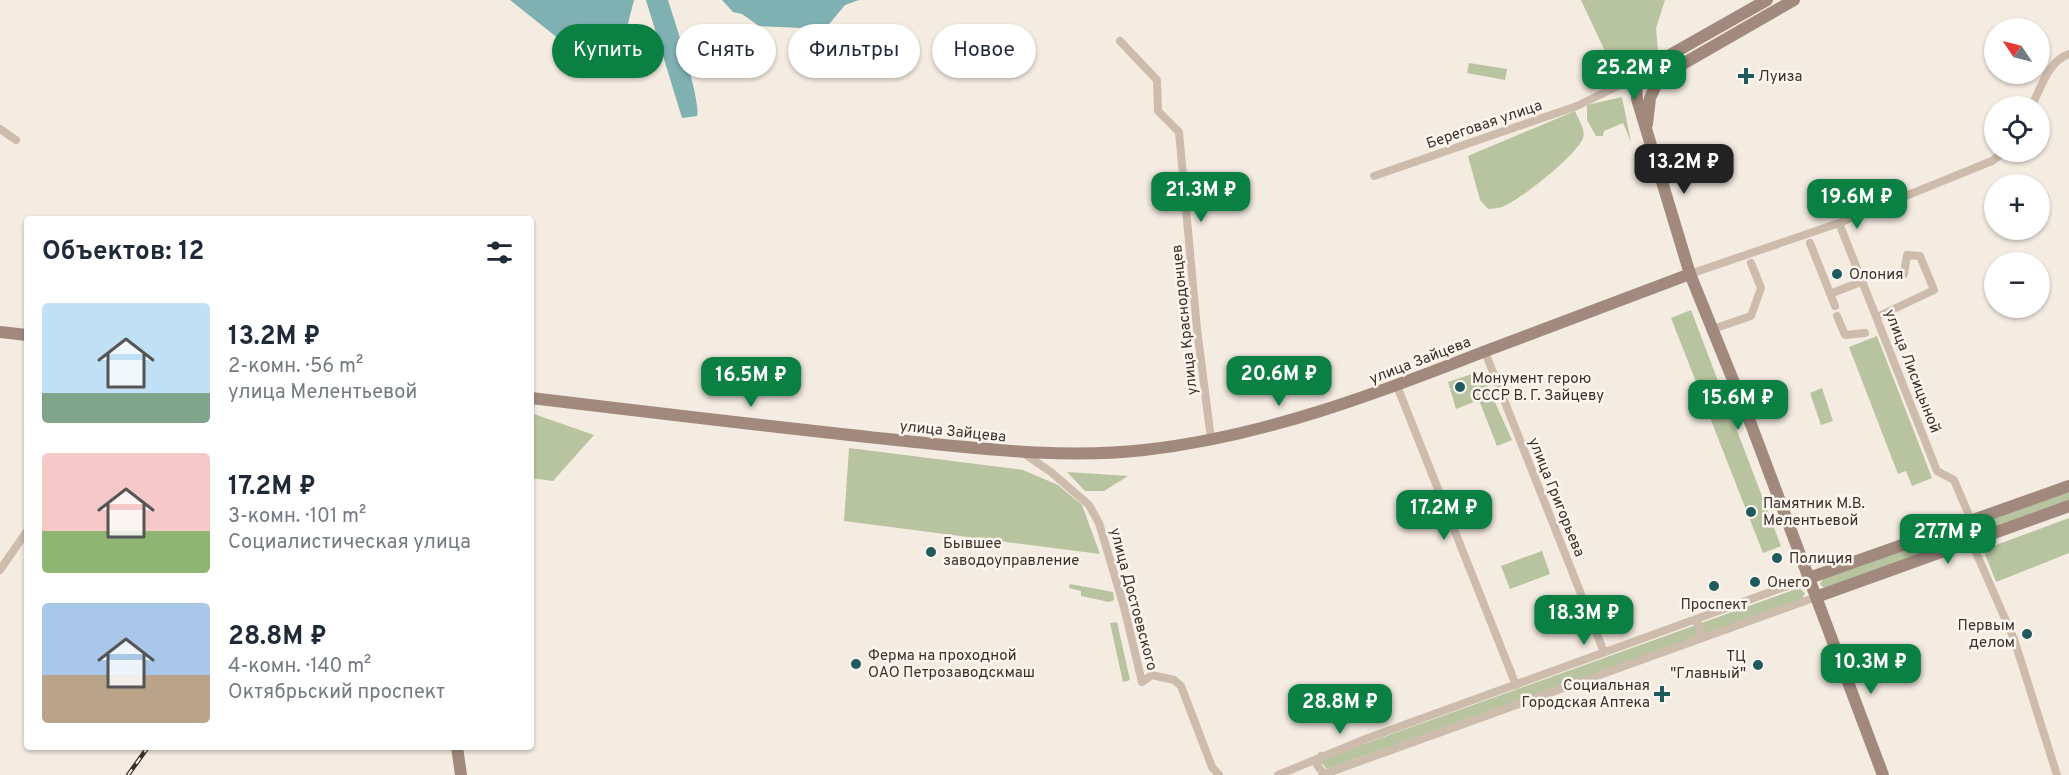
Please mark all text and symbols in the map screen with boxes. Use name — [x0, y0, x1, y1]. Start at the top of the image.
north arrow — [1984, 18, 2050, 84]
map controls — [1984, 18, 2050, 318]
chip: Купить — [552, 24, 664, 78]
chip: Снять — [676, 24, 776, 78]
chip: Фильтры — [788, 24, 920, 78]
chip: Новое — [932, 24, 1036, 78]
pin: 25.2M ₽ — [1579, 50, 1689, 101]
text: 25.2M ₽ — [1596, 56, 1672, 82]
place label: Луиза — [1758, 68, 1802, 87]
marker: Луиза — [1739, 69, 1753, 83]
button: locate — [1984, 96, 2050, 162]
street label: Береговая улица — [1424, 97, 1545, 154]
pin: 13.2M ₽ — [1629, 144, 1739, 195]
text: 13.2M ₽ — [1649, 150, 1719, 176]
pin: 21.3M ₽ — [1146, 172, 1256, 223]
button: + — [1984, 174, 2050, 240]
text: 21.3M ₽ — [1165, 178, 1237, 204]
pin: 19.6M ₽ — [1802, 179, 1912, 230]
text: 19.6M ₽ — [1821, 185, 1893, 211]
text: Объектов: 12 — [42, 236, 204, 269]
icon: filters — [483, 236, 516, 269]
street label: улица Краснодонцев — [1168, 244, 1203, 396]
button: − — [1984, 252, 2050, 318]
place label: Олония — [1849, 266, 1903, 285]
marker: Олония — [1830, 267, 1844, 281]
street label: улица Лисицыной — [1879, 307, 1944, 436]
text: 13.2M ₽ — [228, 321, 320, 354]
icon: home — [90, 327, 162, 399]
street label: улица Зайцева — [1367, 333, 1474, 389]
text: 2-комн. · 56 m² — [228, 354, 363, 380]
pin: 20.6M ₽ — [1224, 356, 1334, 407]
pin: 16.5M ₽ — [696, 357, 806, 408]
text: 20.6M ₽ — [1241, 362, 1317, 388]
text: 16.5M ₽ — [715, 363, 787, 389]
place label: Монумент герою СССР В. Г. Зайцеву — [1472, 370, 1604, 406]
text: улица Мелентьевой — [228, 380, 417, 406]
marker: Монумент герою СССР В. Г. Зайцеву — [1453, 380, 1467, 394]
pin: 15.6M ₽ — [1683, 380, 1793, 431]
text: 15.6M ₽ — [1702, 386, 1774, 412]
street label: улица Зайцева — [899, 417, 1007, 448]
street label: улица Григорьева — [1523, 435, 1588, 560]
text: 17.2M ₽ — [228, 471, 316, 504]
icon: home — [90, 477, 162, 549]
pin: 17.2M ₽ — [1389, 490, 1499, 541]
place label: Памятник М.В. Мелентьевой — [1763, 495, 1865, 531]
text: 17.2M ₽ — [1410, 496, 1478, 522]
text: 3-комн. · 101 m² — [228, 504, 366, 530]
marker: Памятник М.В. Мелентьевой — [1744, 505, 1758, 519]
pin: 27.7M ₽ — [1893, 514, 2003, 565]
text: 27.7M ₽ — [1914, 520, 1982, 546]
street label: улица Достоевского — [1104, 526, 1161, 673]
text: Социалистическая улица — [228, 530, 471, 556]
place label: Бывшее заводоуправление — [943, 535, 1079, 571]
marker: Бывшее заводоуправление — [924, 545, 938, 559]
place label: Полиция — [1789, 550, 1852, 569]
marker: Полиция — [1770, 551, 1784, 565]
place label: Онего — [1767, 574, 1810, 593]
marker: Онего — [1748, 575, 1762, 589]
marker: Проспект — [1707, 579, 1721, 593]
pin: 18.3M ₽ — [1529, 595, 1639, 646]
place label: Проспект — [1680, 596, 1748, 615]
text: 18.3M ₽ — [1548, 601, 1620, 627]
place label: Первым делом — [1958, 617, 2015, 653]
text: 28.8M ₽ — [228, 621, 327, 654]
icon: home — [90, 627, 162, 699]
marker: Первым делом — [2020, 627, 2034, 641]
pin: 10.3M ₽ — [1816, 644, 1926, 695]
place label: Ферма на проходной ОАО Петрозаводскмаш — [868, 647, 1035, 683]
place label: ТЦ "Главный" — [1670, 648, 1746, 684]
text: 10.3M ₽ — [1835, 650, 1907, 676]
text: 4-комн. · 140 m² — [228, 654, 371, 680]
marker: Ферма на проходной ОАО Петрозаводскмаш — [849, 657, 863, 671]
marker: ТЦ "Главный" — [1751, 658, 1765, 672]
place label: Социальная Городская Аптека — [1522, 677, 1650, 713]
text: Октябрьский проспект — [228, 680, 445, 706]
pin: 28.8M ₽ — [1285, 684, 1395, 735]
marker: Социальная Городская Аптека — [1655, 687, 1669, 701]
text: 28.8M ₽ — [1302, 690, 1378, 716]

